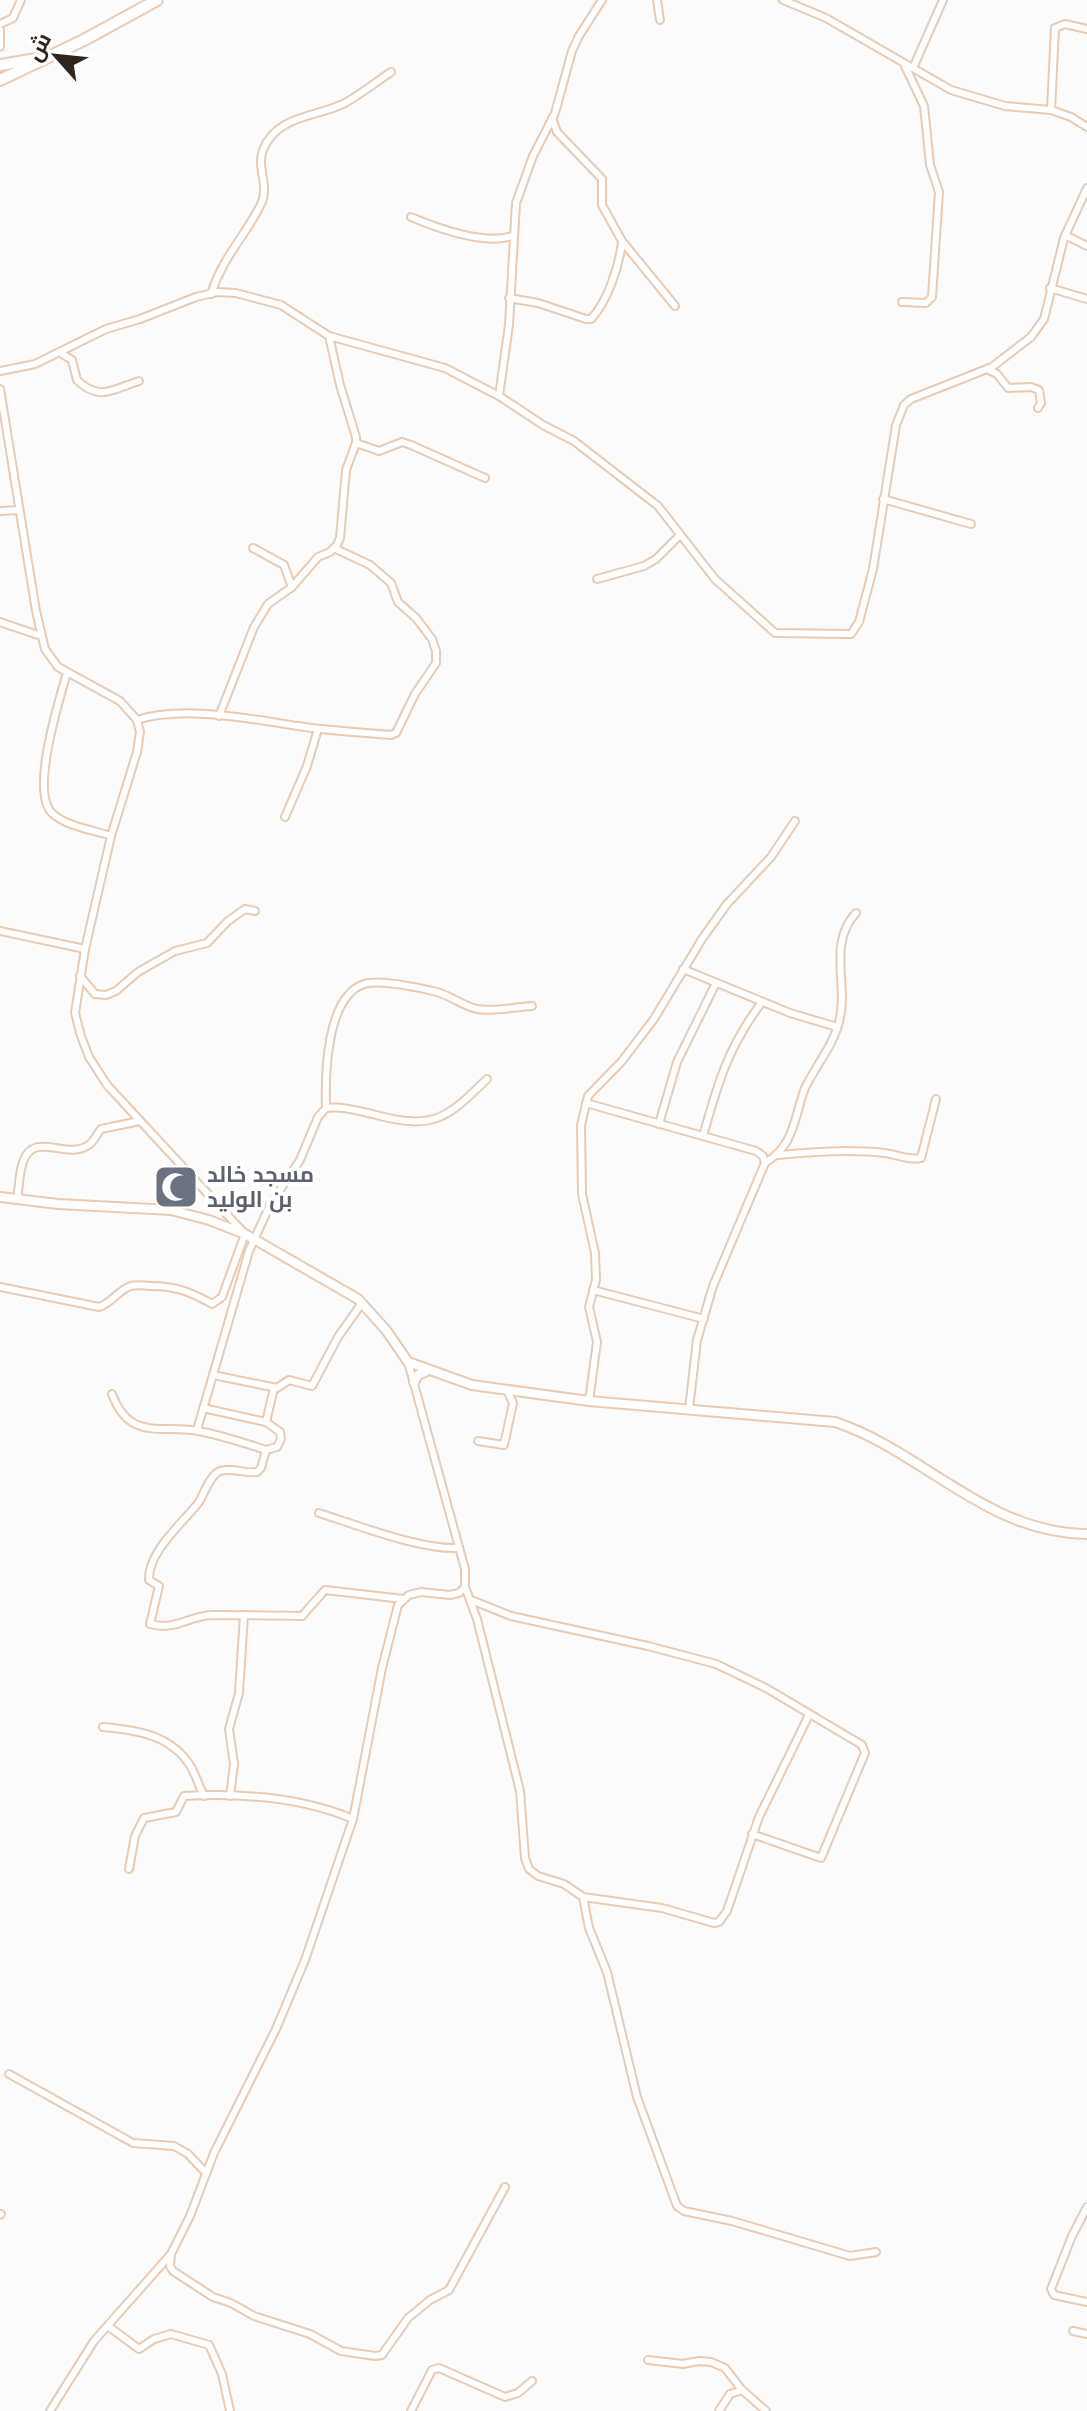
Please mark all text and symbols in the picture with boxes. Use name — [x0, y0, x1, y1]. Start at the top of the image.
north arrow — [16, 16, 96, 96]
text: ش — [18, 27, 59, 67]
place label: مسجد خالد بن الوليد — [207, 1158, 314, 1215]
mosque icon: مسجد خالد بن الوليد — [152, 1163, 200, 1211]

